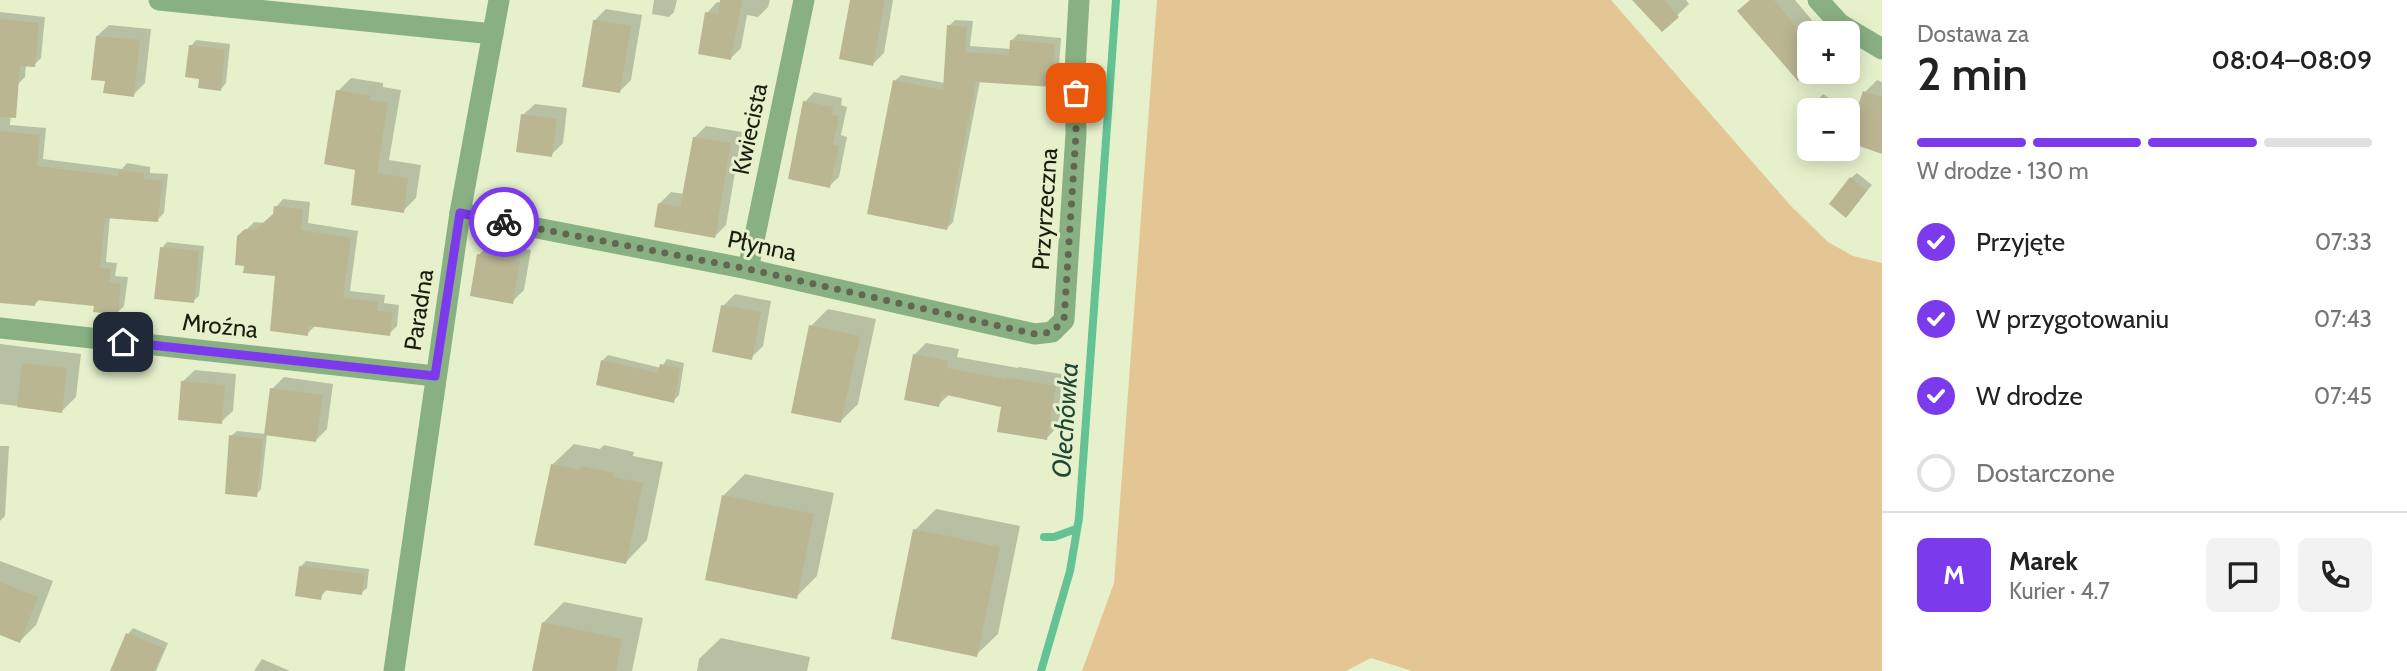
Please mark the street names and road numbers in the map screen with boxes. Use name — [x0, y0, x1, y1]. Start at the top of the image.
street label: Kwiecista — [726, 80, 773, 177]
street label: Przyrzeczna — [1026, 146, 1063, 271]
street label: Płynna — [725, 224, 800, 267]
street label: Paradna — [398, 267, 439, 353]
street label: Mroźna — [181, 307, 260, 344]

